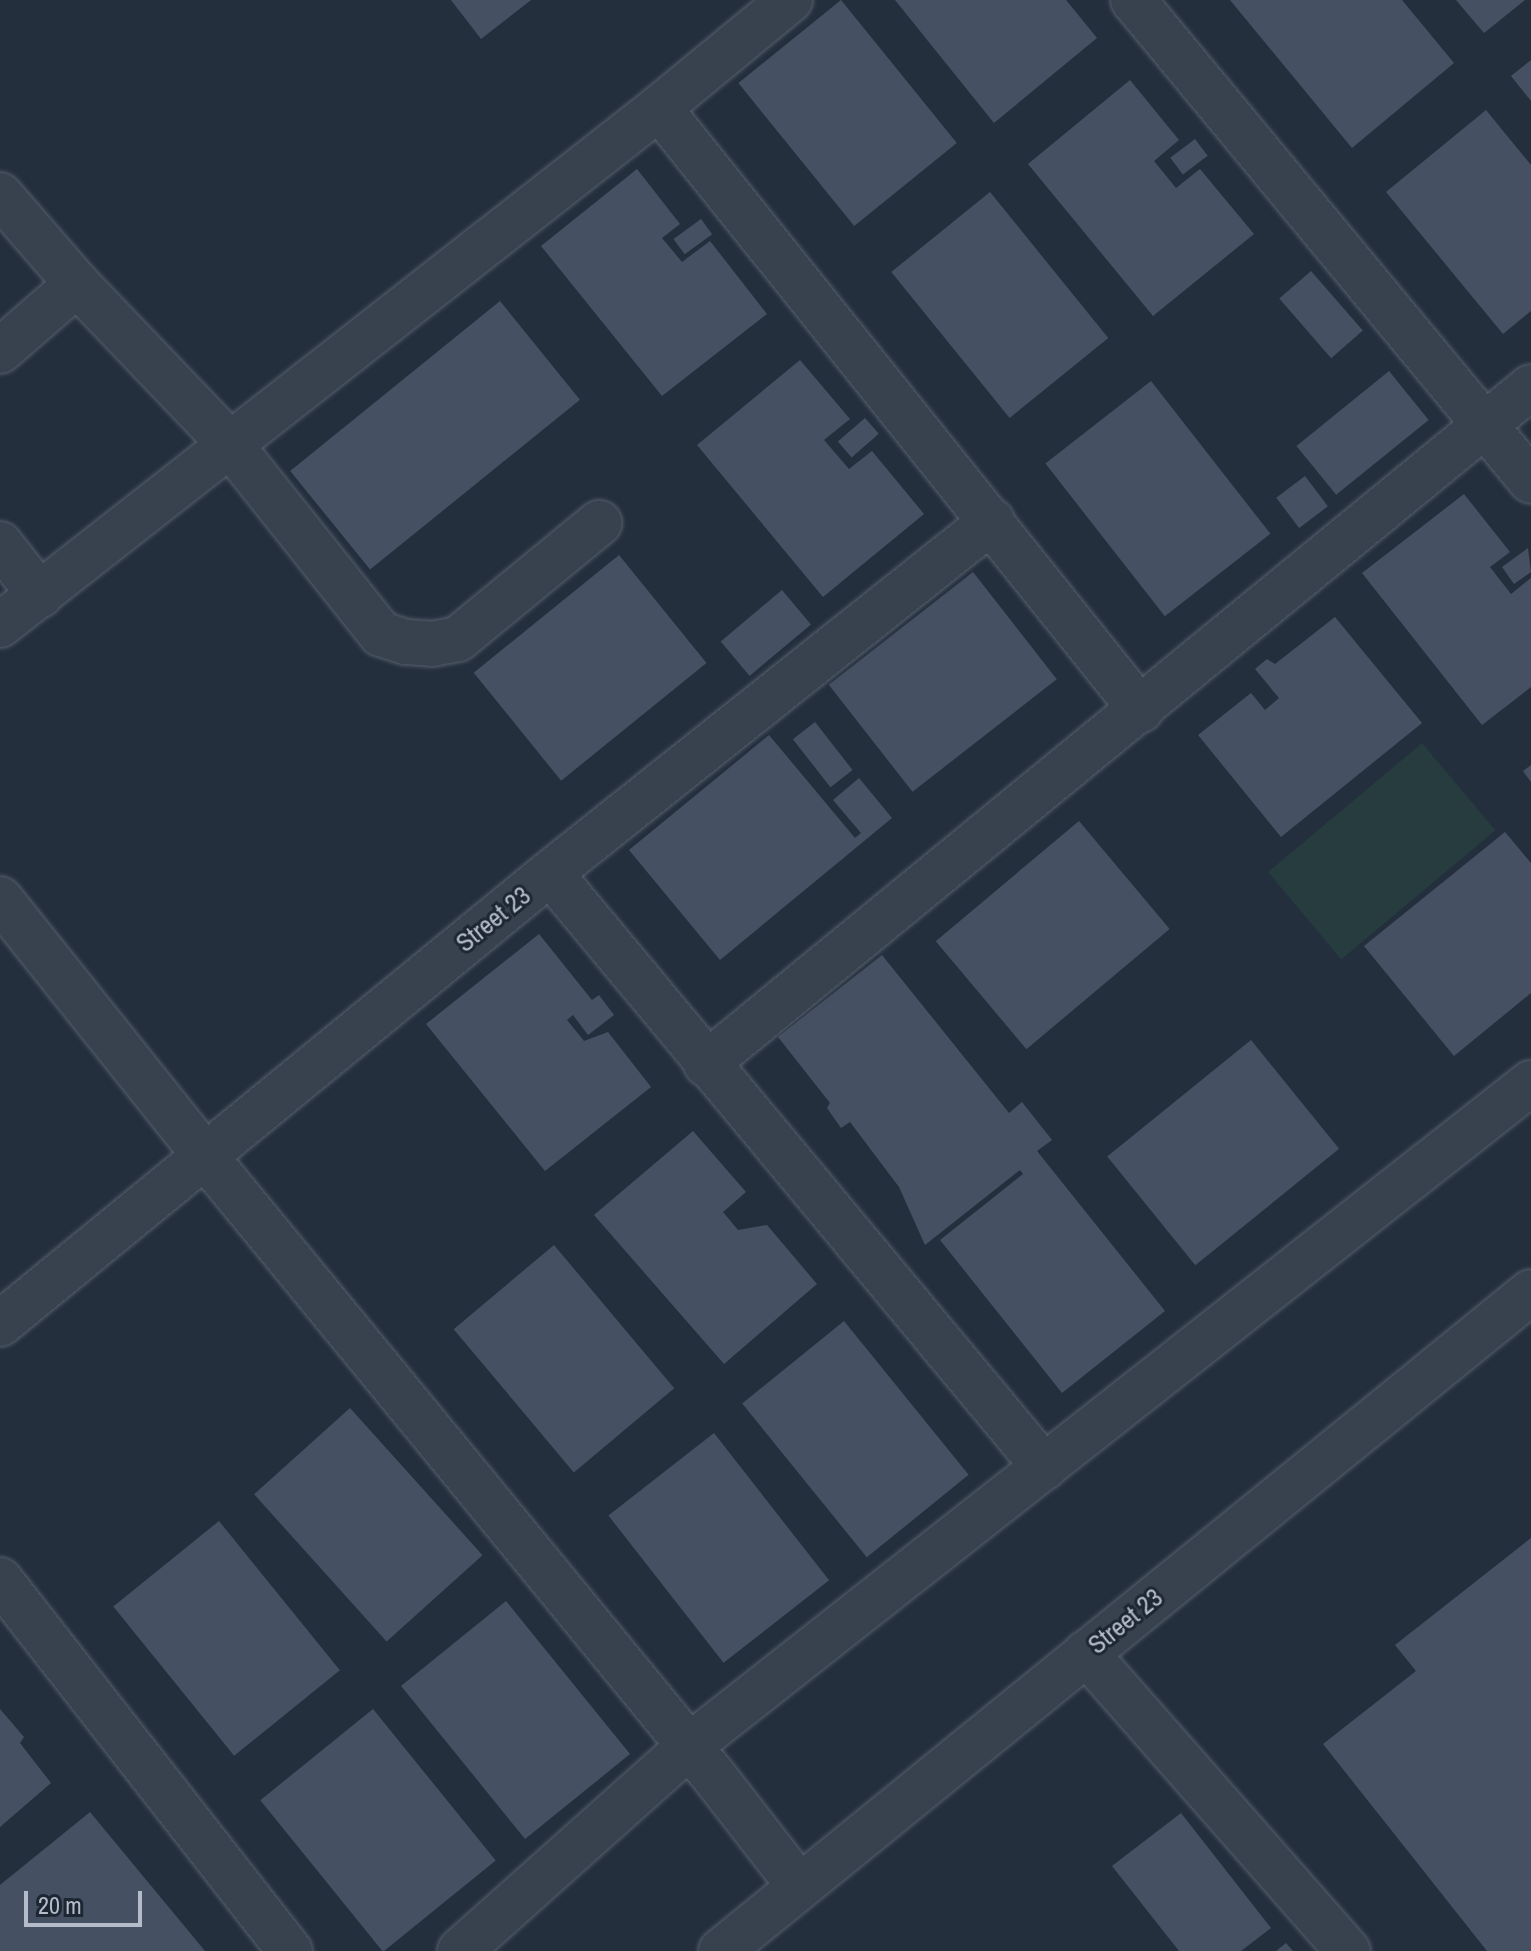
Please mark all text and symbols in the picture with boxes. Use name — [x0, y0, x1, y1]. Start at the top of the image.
street label: Street 23 — [450, 880, 536, 958]
street label: Street 23 — [1082, 1582, 1168, 1660]
scale bar — [28, 1875, 146, 1925]
text: 20 m — [38, 1889, 82, 1921]

